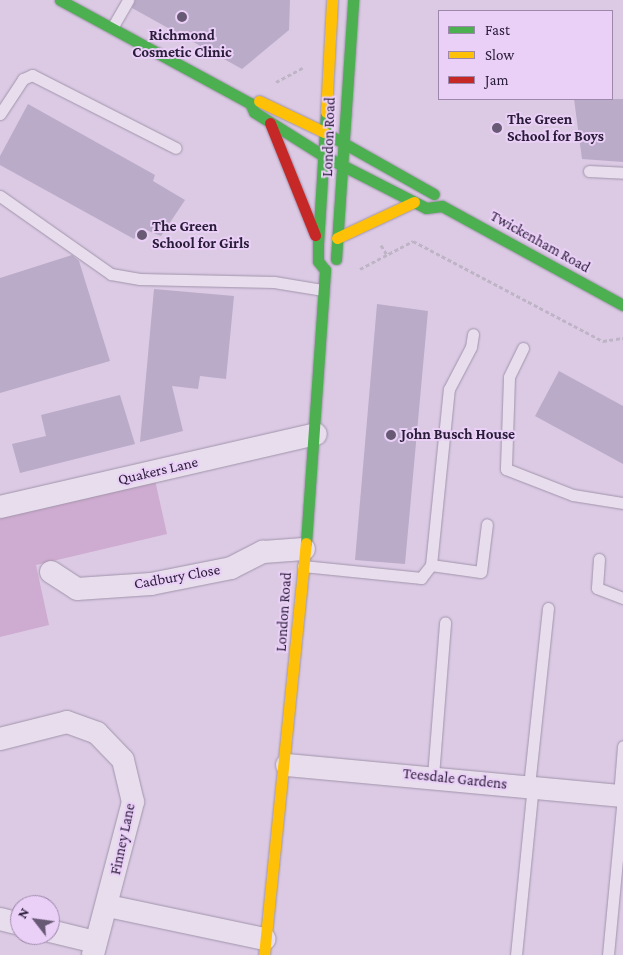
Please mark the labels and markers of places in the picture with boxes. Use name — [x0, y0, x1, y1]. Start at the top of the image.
marker: Richmond Cosmetic Clinic — [175, 10, 189, 24]
place label: Richmond Cosmetic Clinic — [132, 26, 232, 61]
place label: The Green School for Boys — [507, 110, 604, 145]
marker: The Green School for Boys — [491, 122, 503, 134]
place label: The Green School for Girls — [152, 217, 249, 252]
marker: The Green School for Girls — [136, 229, 148, 241]
place label: John Busch House — [401, 426, 515, 444]
marker: John Busch House — [385, 429, 397, 441]

